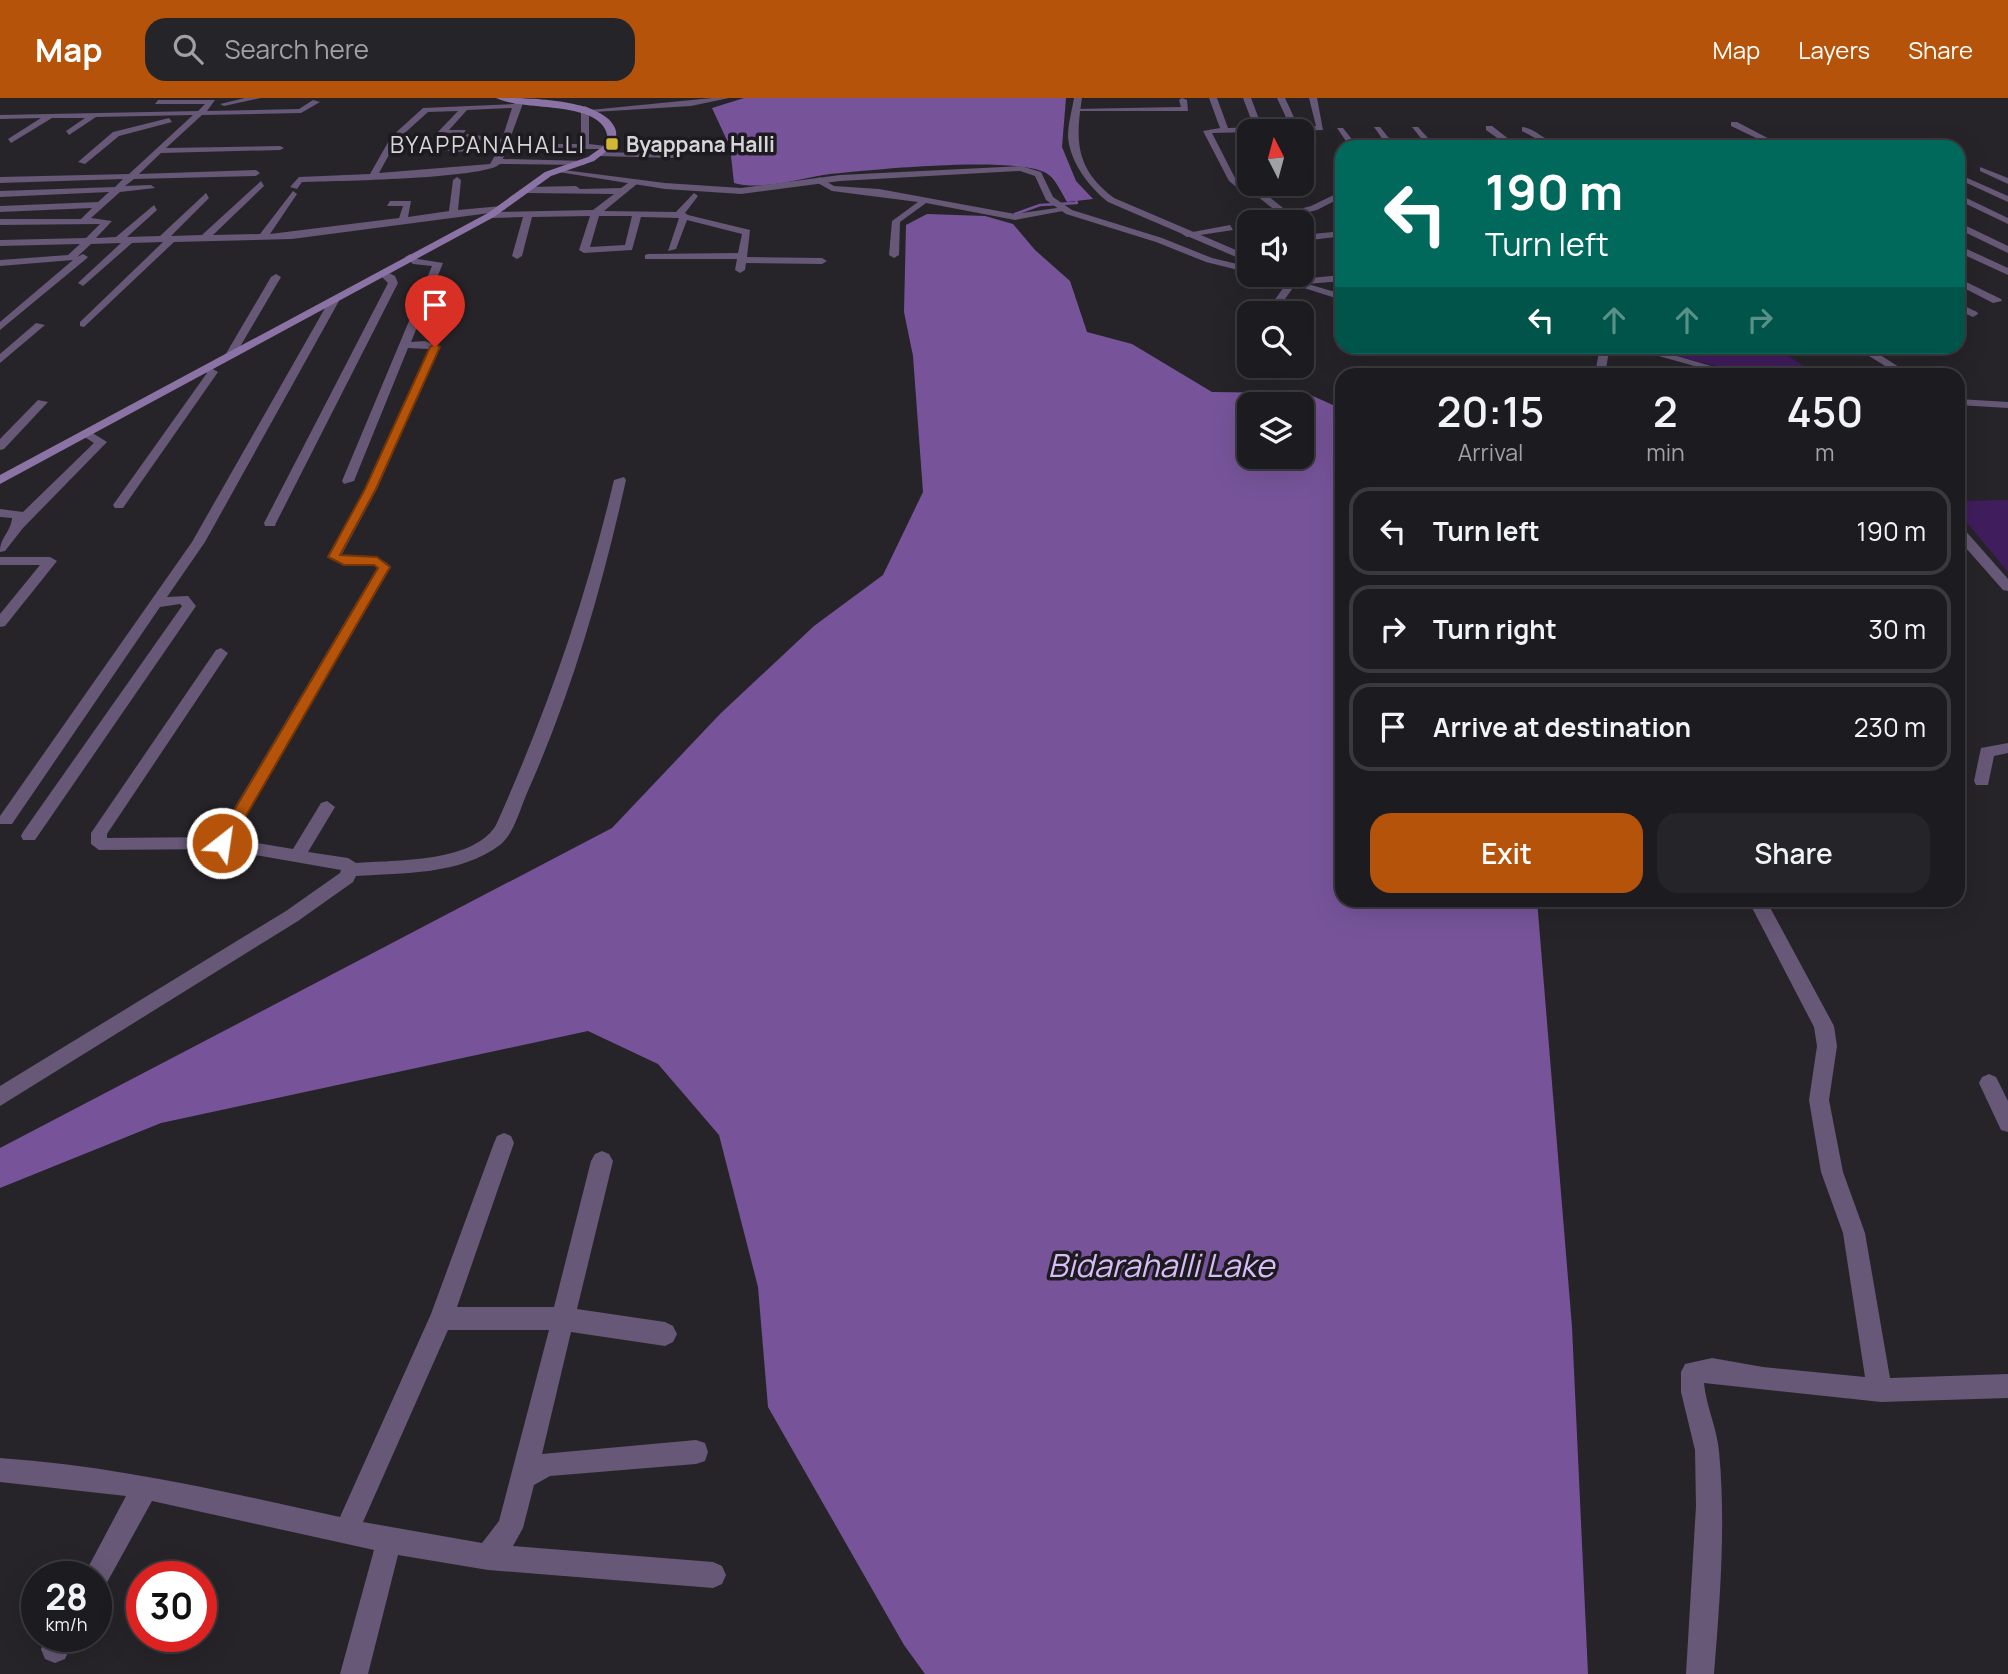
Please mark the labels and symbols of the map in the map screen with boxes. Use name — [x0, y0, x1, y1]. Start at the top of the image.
north arrow — [1237, 119, 1314, 196]
district label: BYAPPANAHALLI — [390, 128, 586, 160]
place label: Byappana Halli — [626, 130, 775, 158]
marker: Byappana Halli — [604, 136, 620, 152]
pin — [405, 275, 465, 347]
position arrow — [185, 806, 259, 880]
water label: Bidarahalli Lake — [1048, 1243, 1277, 1287]
speed limit sign: 30 — [126, 1561, 217, 1652]

